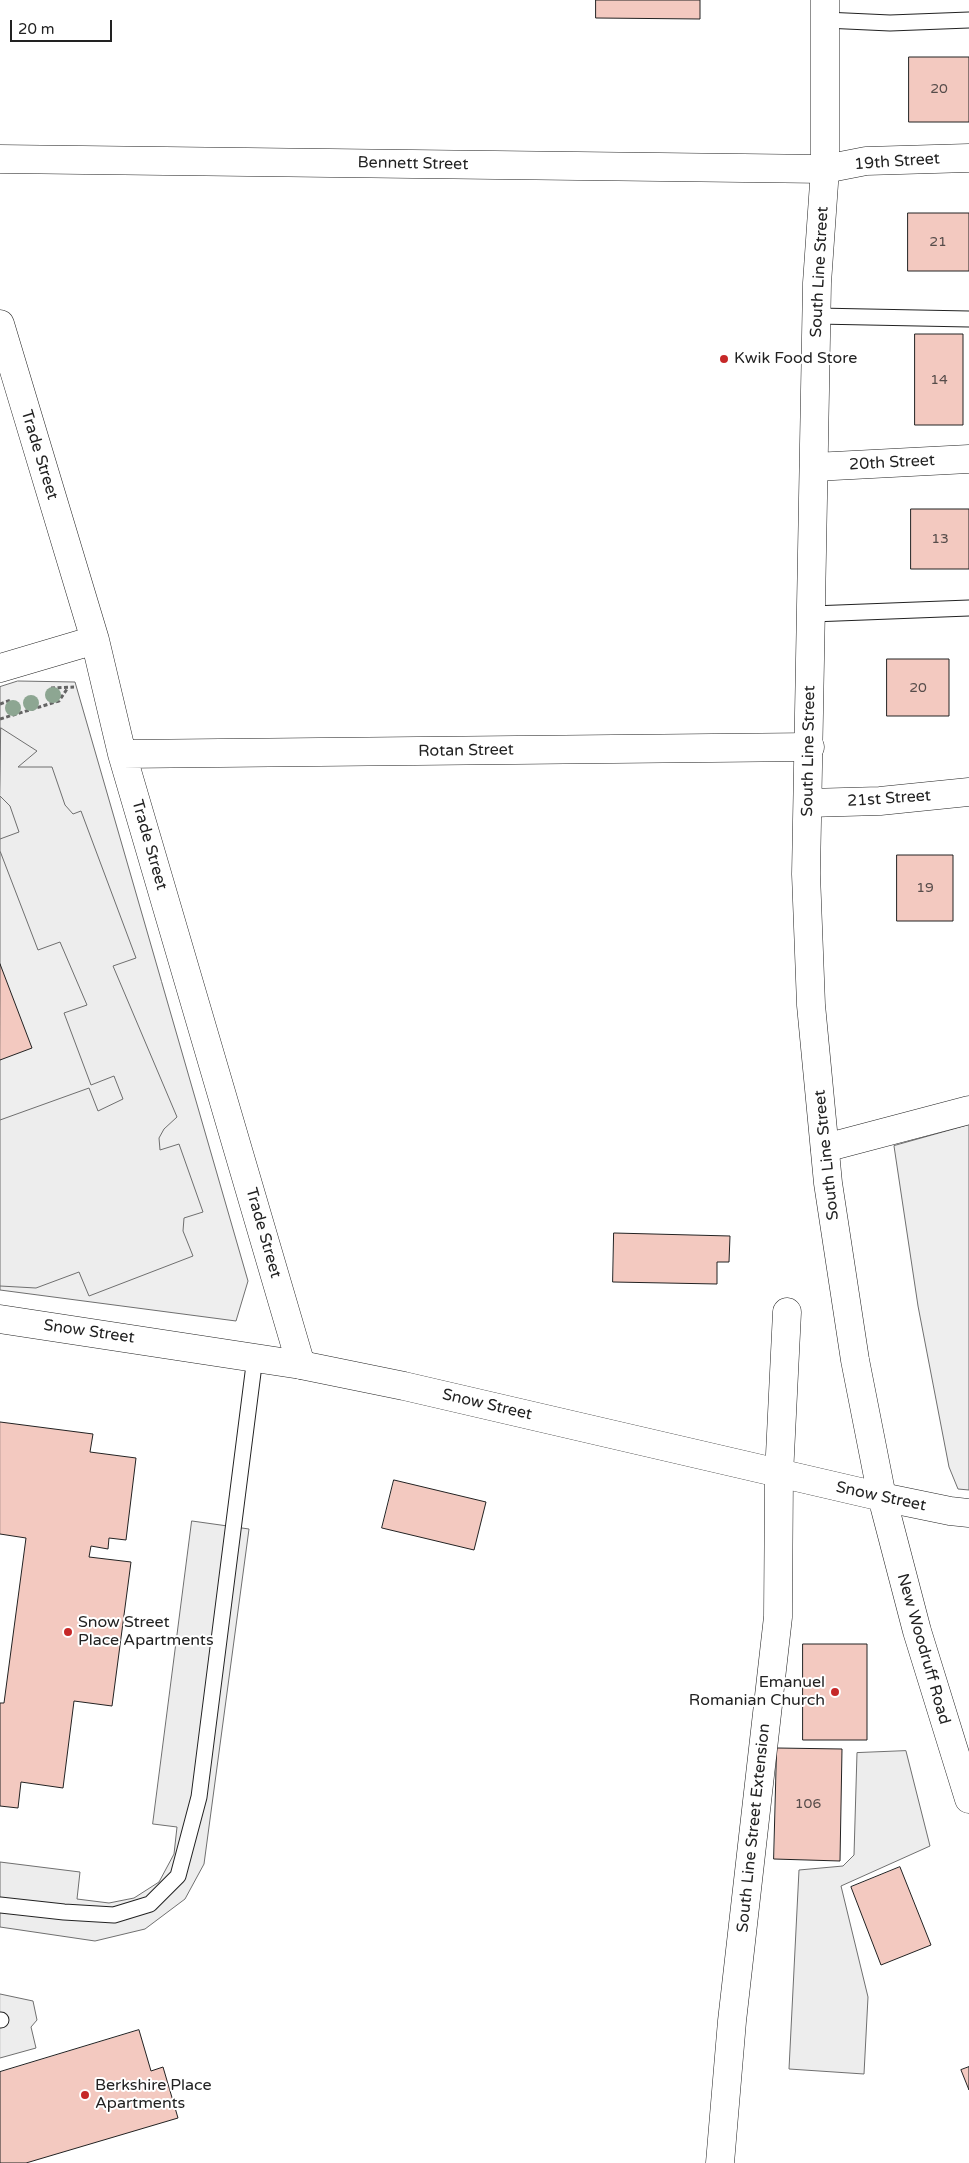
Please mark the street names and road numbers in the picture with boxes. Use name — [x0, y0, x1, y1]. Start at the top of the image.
street label: 19th Street — [854, 149, 940, 175]
street label: Bennett Street — [357, 153, 469, 175]
street label: South Line Street — [807, 206, 833, 338]
street label: Trade Street — [16, 408, 62, 502]
street label: 20th Street — [849, 451, 935, 475]
street label: South Line Street — [798, 685, 820, 817]
street label: Rotan Street — [418, 741, 514, 761]
street label: 21st Street — [847, 787, 931, 811]
street label: Trade Street — [127, 798, 171, 892]
street label: South Line Street — [811, 1089, 843, 1221]
street label: Trade Street — [241, 1186, 285, 1280]
street label: Snow Street — [42, 1316, 136, 1348]
street label: Snow Street — [440, 1385, 534, 1425]
street label: Snow Street — [834, 1478, 928, 1516]
street label: New Woodruff Road — [892, 1571, 954, 1727]
street label: South Line Street Extension — [733, 1722, 775, 1934]

